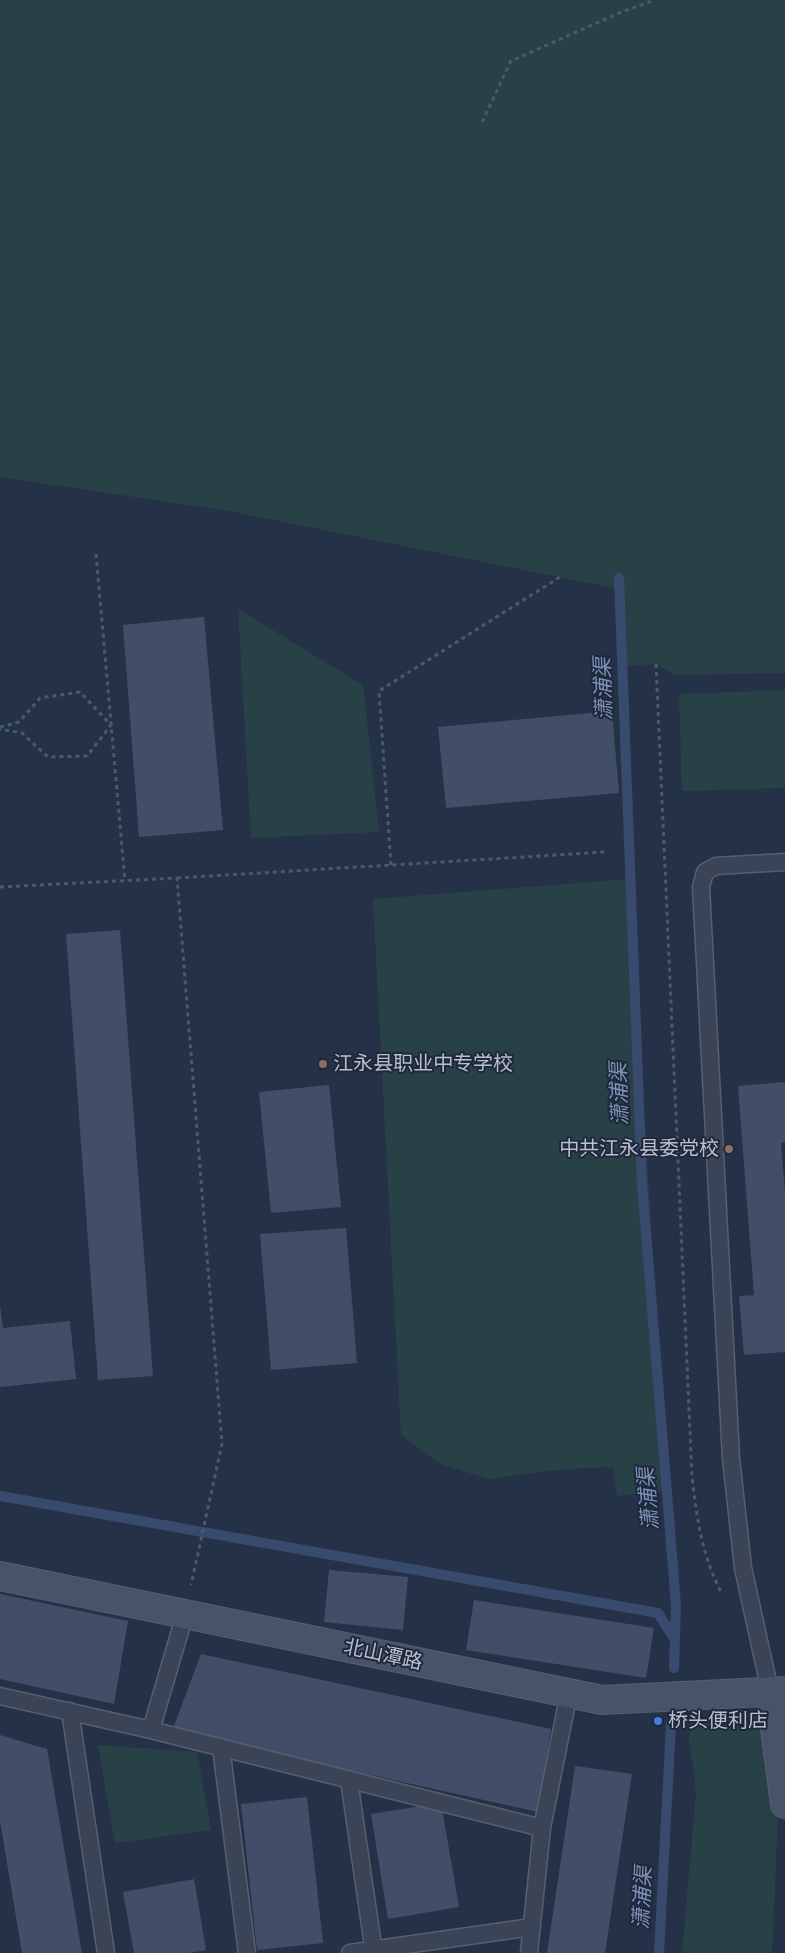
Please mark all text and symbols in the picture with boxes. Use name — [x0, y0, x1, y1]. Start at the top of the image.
water label: 潇浦渠 — [590, 657, 618, 721]
place label: 江永县职业中专学校 — [333, 1052, 513, 1076]
marker: 江永县职业中专学校 — [317, 1058, 329, 1070]
water label: 潇浦渠 — [606, 1062, 634, 1126]
place label: 中共江永县委党校 — [559, 1137, 719, 1161]
marker: 中共江永县委党校 — [723, 1143, 735, 1155]
water label: 潇浦渠 — [634, 1467, 664, 1531]
street label: 北山潭路 — [341, 1635, 425, 1675]
place label: 桥头便利店 — [668, 1709, 768, 1733]
marker: 桥头便利店 — [652, 1715, 664, 1727]
water label: 潇浦渠 — [629, 1866, 657, 1930]

